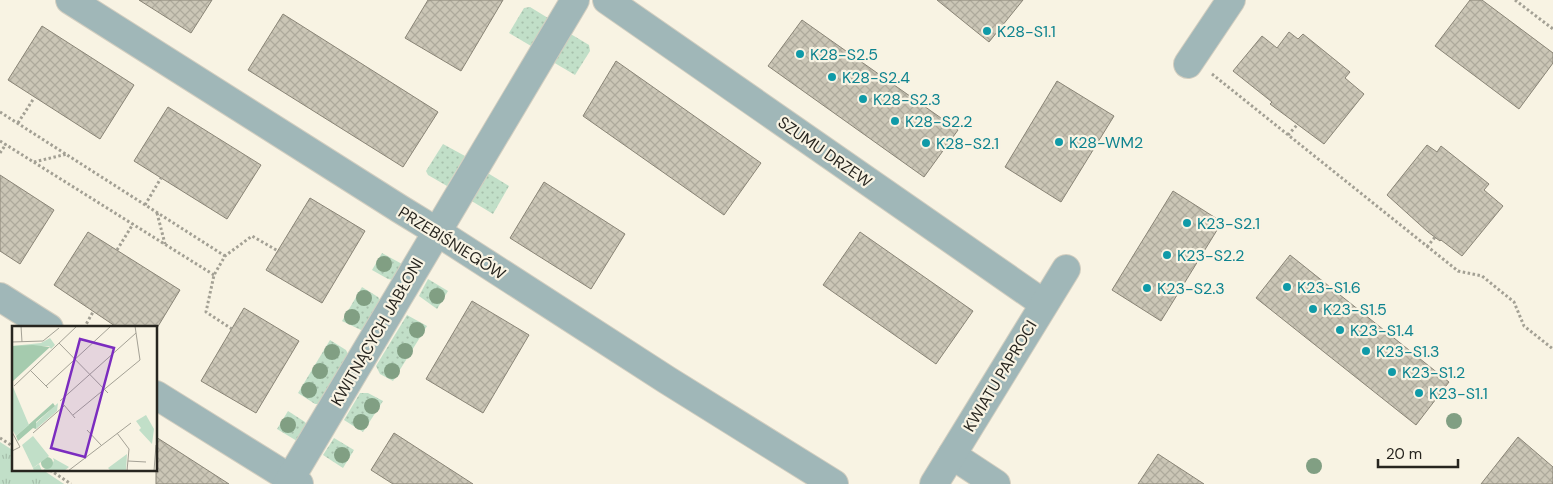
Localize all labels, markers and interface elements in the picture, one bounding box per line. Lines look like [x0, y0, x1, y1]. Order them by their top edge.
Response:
place label: K28-S1.1 [997, 21, 1056, 42]
marker: K28-S1.1 [981, 25, 993, 37]
place label: K28-S2.5 [810, 44, 878, 65]
marker: K28-S2.5 [794, 48, 806, 60]
place label: K28-S2.4 [842, 67, 910, 88]
marker: K28-S2.4 [826, 71, 838, 83]
place label: K28-S2.3 [873, 89, 941, 110]
marker: K28-S2.3 [857, 93, 869, 105]
place label: K28-S2.2 [905, 111, 973, 132]
street label: SZUMU DRZEW [774, 112, 877, 193]
marker: K28-S2.2 [889, 115, 901, 127]
place label: K28-WM2 [1069, 132, 1143, 153]
place label: K28-S2.1 [936, 133, 999, 154]
marker: K28-WM2 [1053, 136, 1065, 148]
marker: K28-S2.1 [920, 137, 932, 149]
street label: PRZEBIŚNIEGÓW [394, 202, 510, 285]
place label: K23-S2.1 [1197, 213, 1260, 234]
marker: K23-S2.1 [1181, 217, 1193, 229]
place label: K23-S2.2 [1177, 245, 1245, 266]
marker: K23-S2.2 [1161, 249, 1173, 261]
street label: KWITNĄCYCH JABŁONI [326, 254, 428, 410]
place label: K23-S1.6 [1297, 277, 1361, 298]
place label: K23-S2.3 [1157, 278, 1225, 299]
marker: K23-S1.6 [1281, 281, 1293, 293]
marker: K23-S2.3 [1141, 282, 1153, 294]
place label: K23-S1.5 [1323, 299, 1387, 320]
marker: K23-S1.5 [1307, 303, 1319, 315]
street label: KWIATU PAPROCI [958, 316, 1042, 436]
place label: K23-S1.4 [1350, 320, 1414, 341]
marker: K23-S1.4 [1334, 324, 1346, 336]
inset map [12, 326, 158, 472]
place label: K23-S1.3 [1376, 341, 1440, 362]
marker: K23-S1.3 [1360, 345, 1372, 357]
place label: K23-S1.2 [1402, 362, 1465, 383]
marker: K23-S1.2 [1386, 366, 1398, 378]
place label: K23-S1.1 [1429, 383, 1488, 404]
marker: K23-S1.1 [1413, 387, 1425, 399]
scale bar [1378, 436, 1458, 468]
text: 20 m [1386, 444, 1422, 464]

